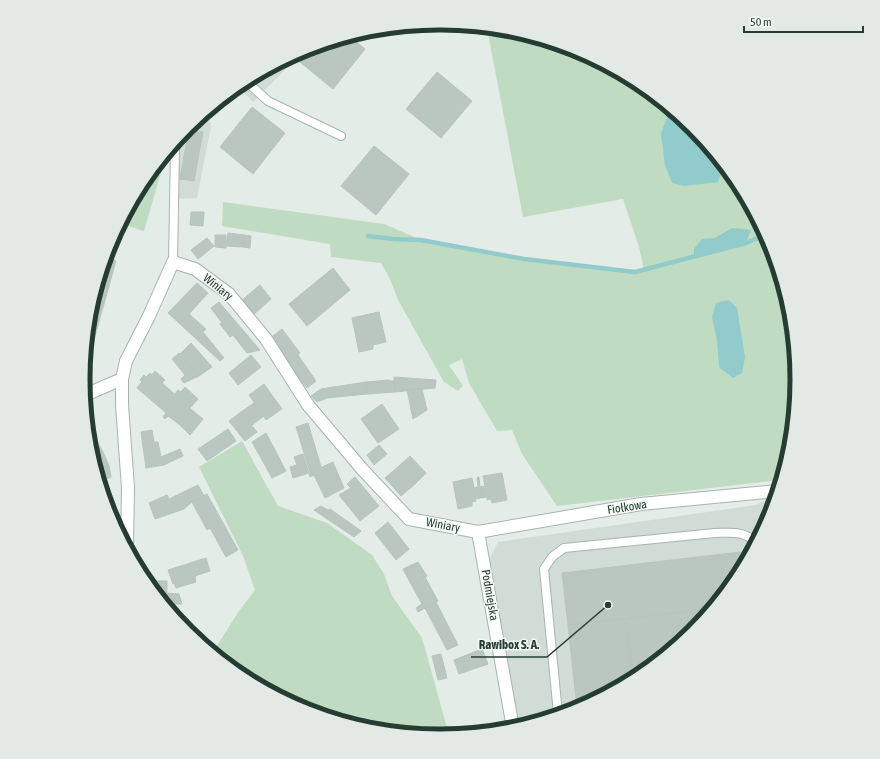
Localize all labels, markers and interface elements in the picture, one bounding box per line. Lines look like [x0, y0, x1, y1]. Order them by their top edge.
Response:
scale bar [744, 8, 863, 34]
text: 50 m [750, 15, 772, 29]
street label: Winiary [200, 271, 236, 303]
street label: Fiołkowa [606, 497, 648, 517]
street label: Winiary [425, 515, 461, 535]
street label: Podmiejska [479, 568, 501, 622]
callout: Rawibox S. A. [471, 632, 547, 657]
text: Rawibox S. A. [479, 637, 540, 652]

